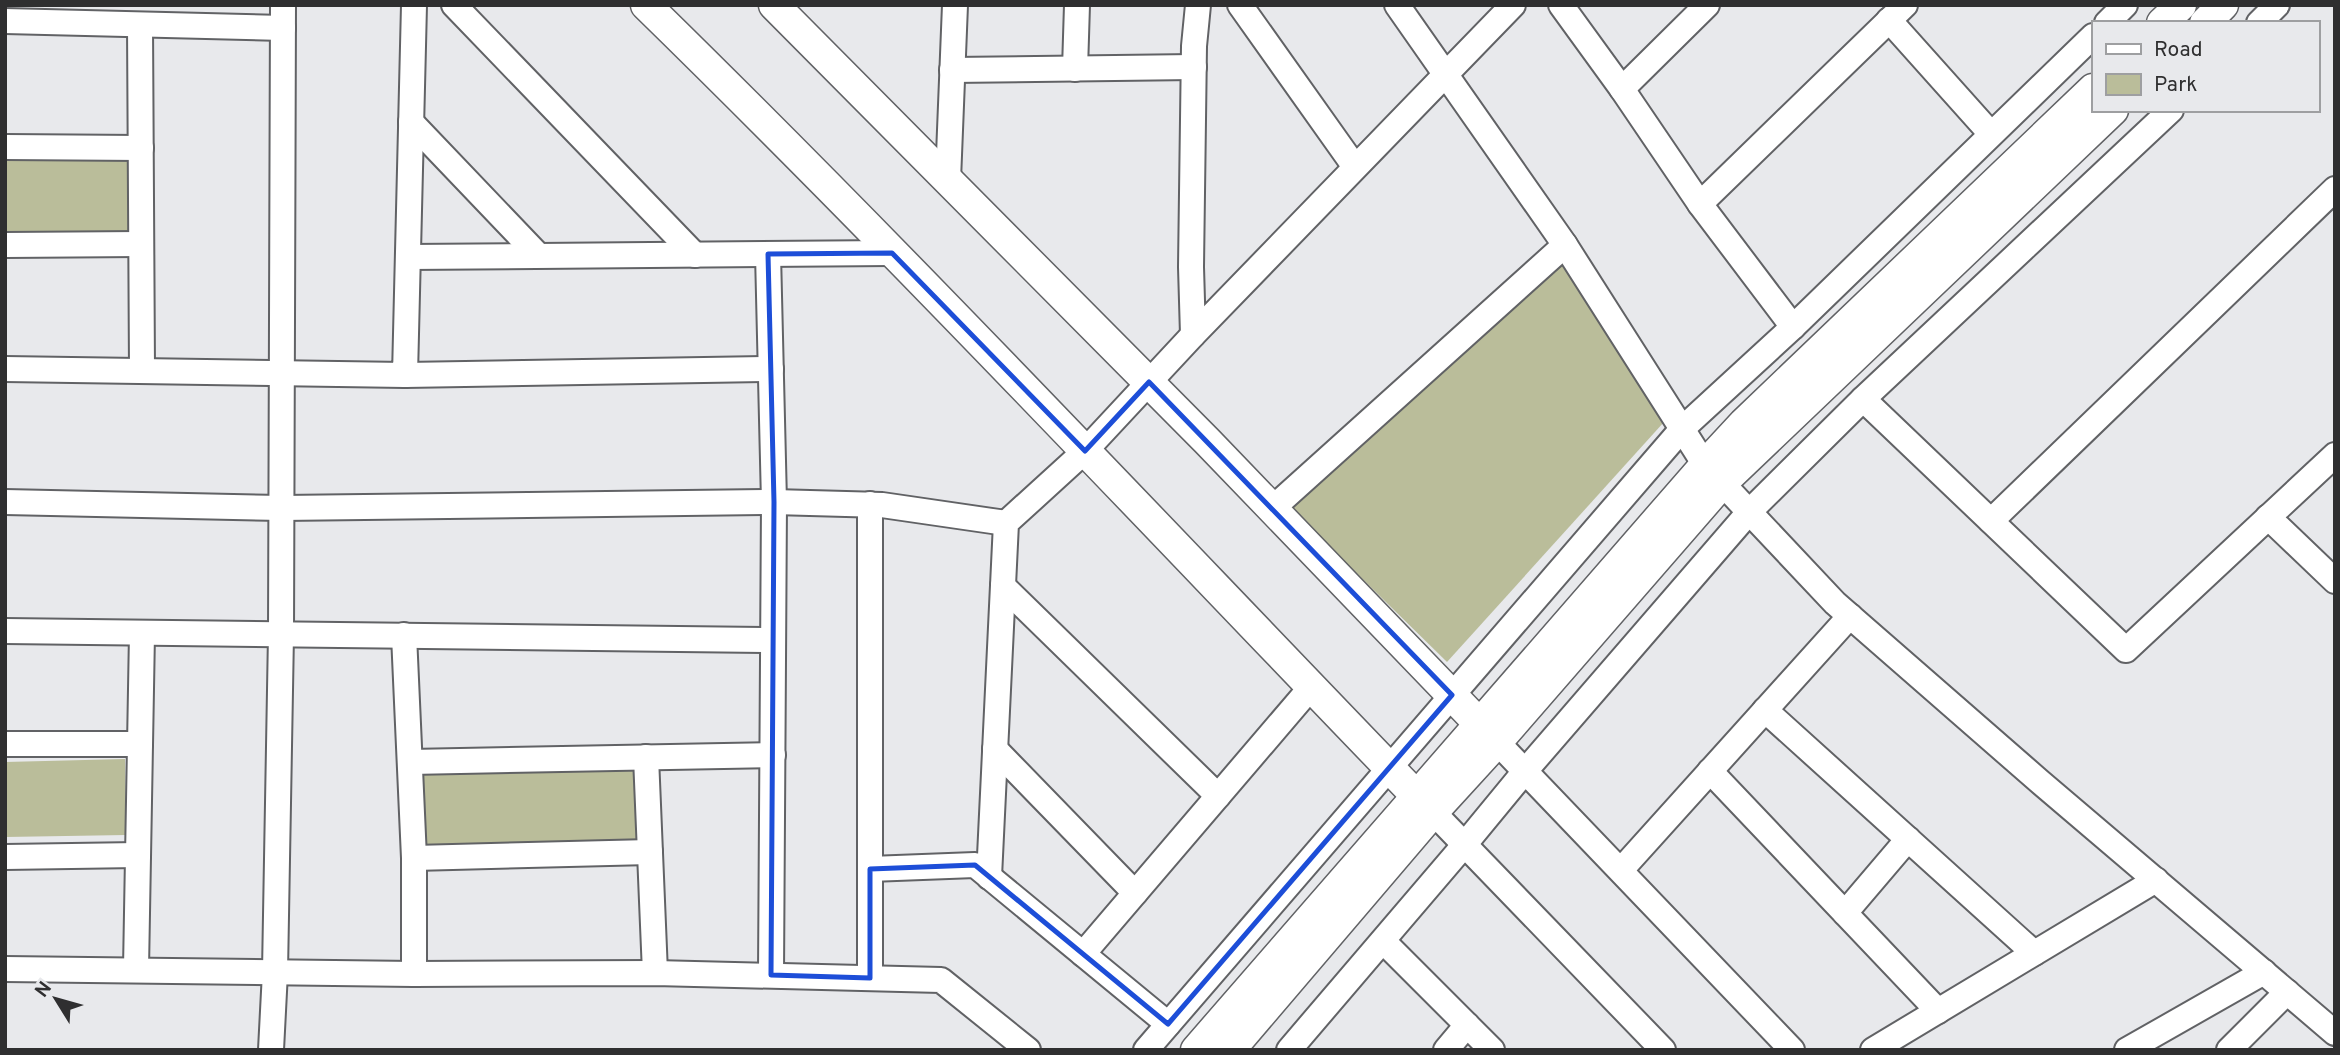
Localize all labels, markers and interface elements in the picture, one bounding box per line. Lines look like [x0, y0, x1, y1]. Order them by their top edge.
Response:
legend [2092, 21, 2319, 112]
text: Road [2154, 37, 2203, 64]
text: Park [2154, 72, 2197, 99]
north arrow [21, 964, 91, 1034]
text: N [30, 977, 58, 1003]

